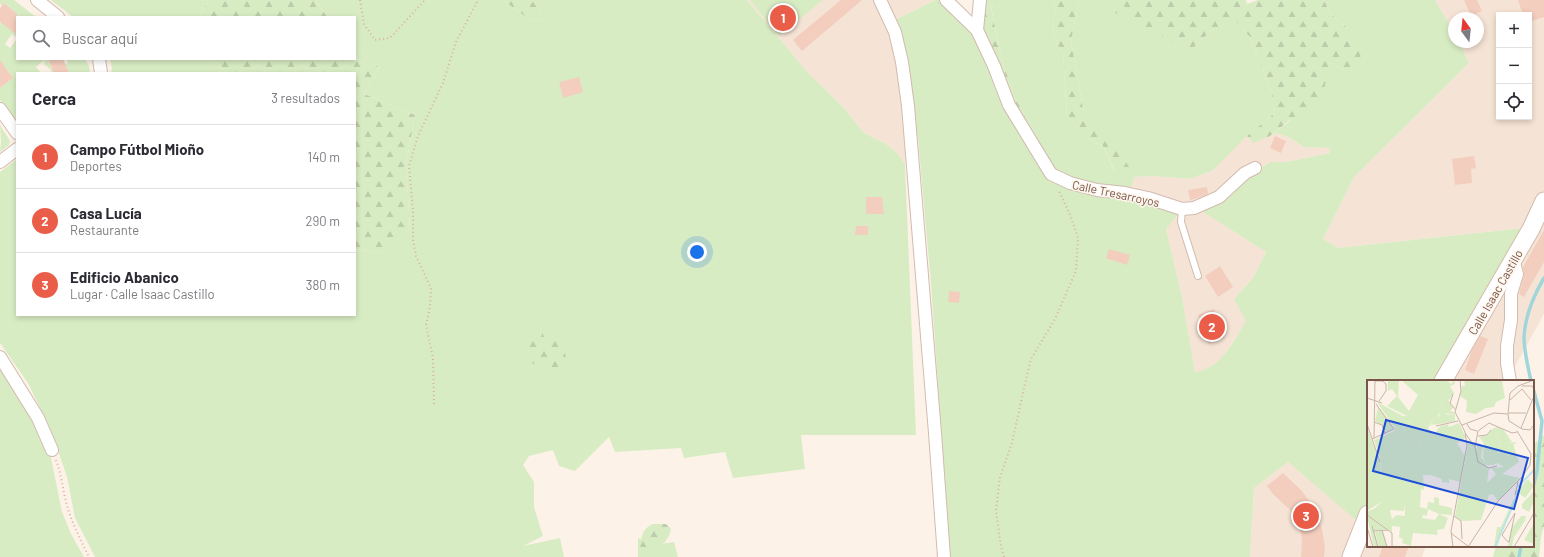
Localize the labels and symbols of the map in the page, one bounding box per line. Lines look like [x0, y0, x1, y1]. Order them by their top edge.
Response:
pin: 1 [770, 3, 796, 33]
north arrow [1448, 12, 1484, 48]
street label: Calle Tresarroyos [1071, 177, 1161, 209]
your location [687, 242, 707, 262]
street label: Calle Isaac Castillo [1465, 247, 1525, 337]
pin: 2 [1199, 312, 1225, 342]
inset map [1367, 380, 1534, 547]
pin: 3 [1293, 501, 1319, 531]

